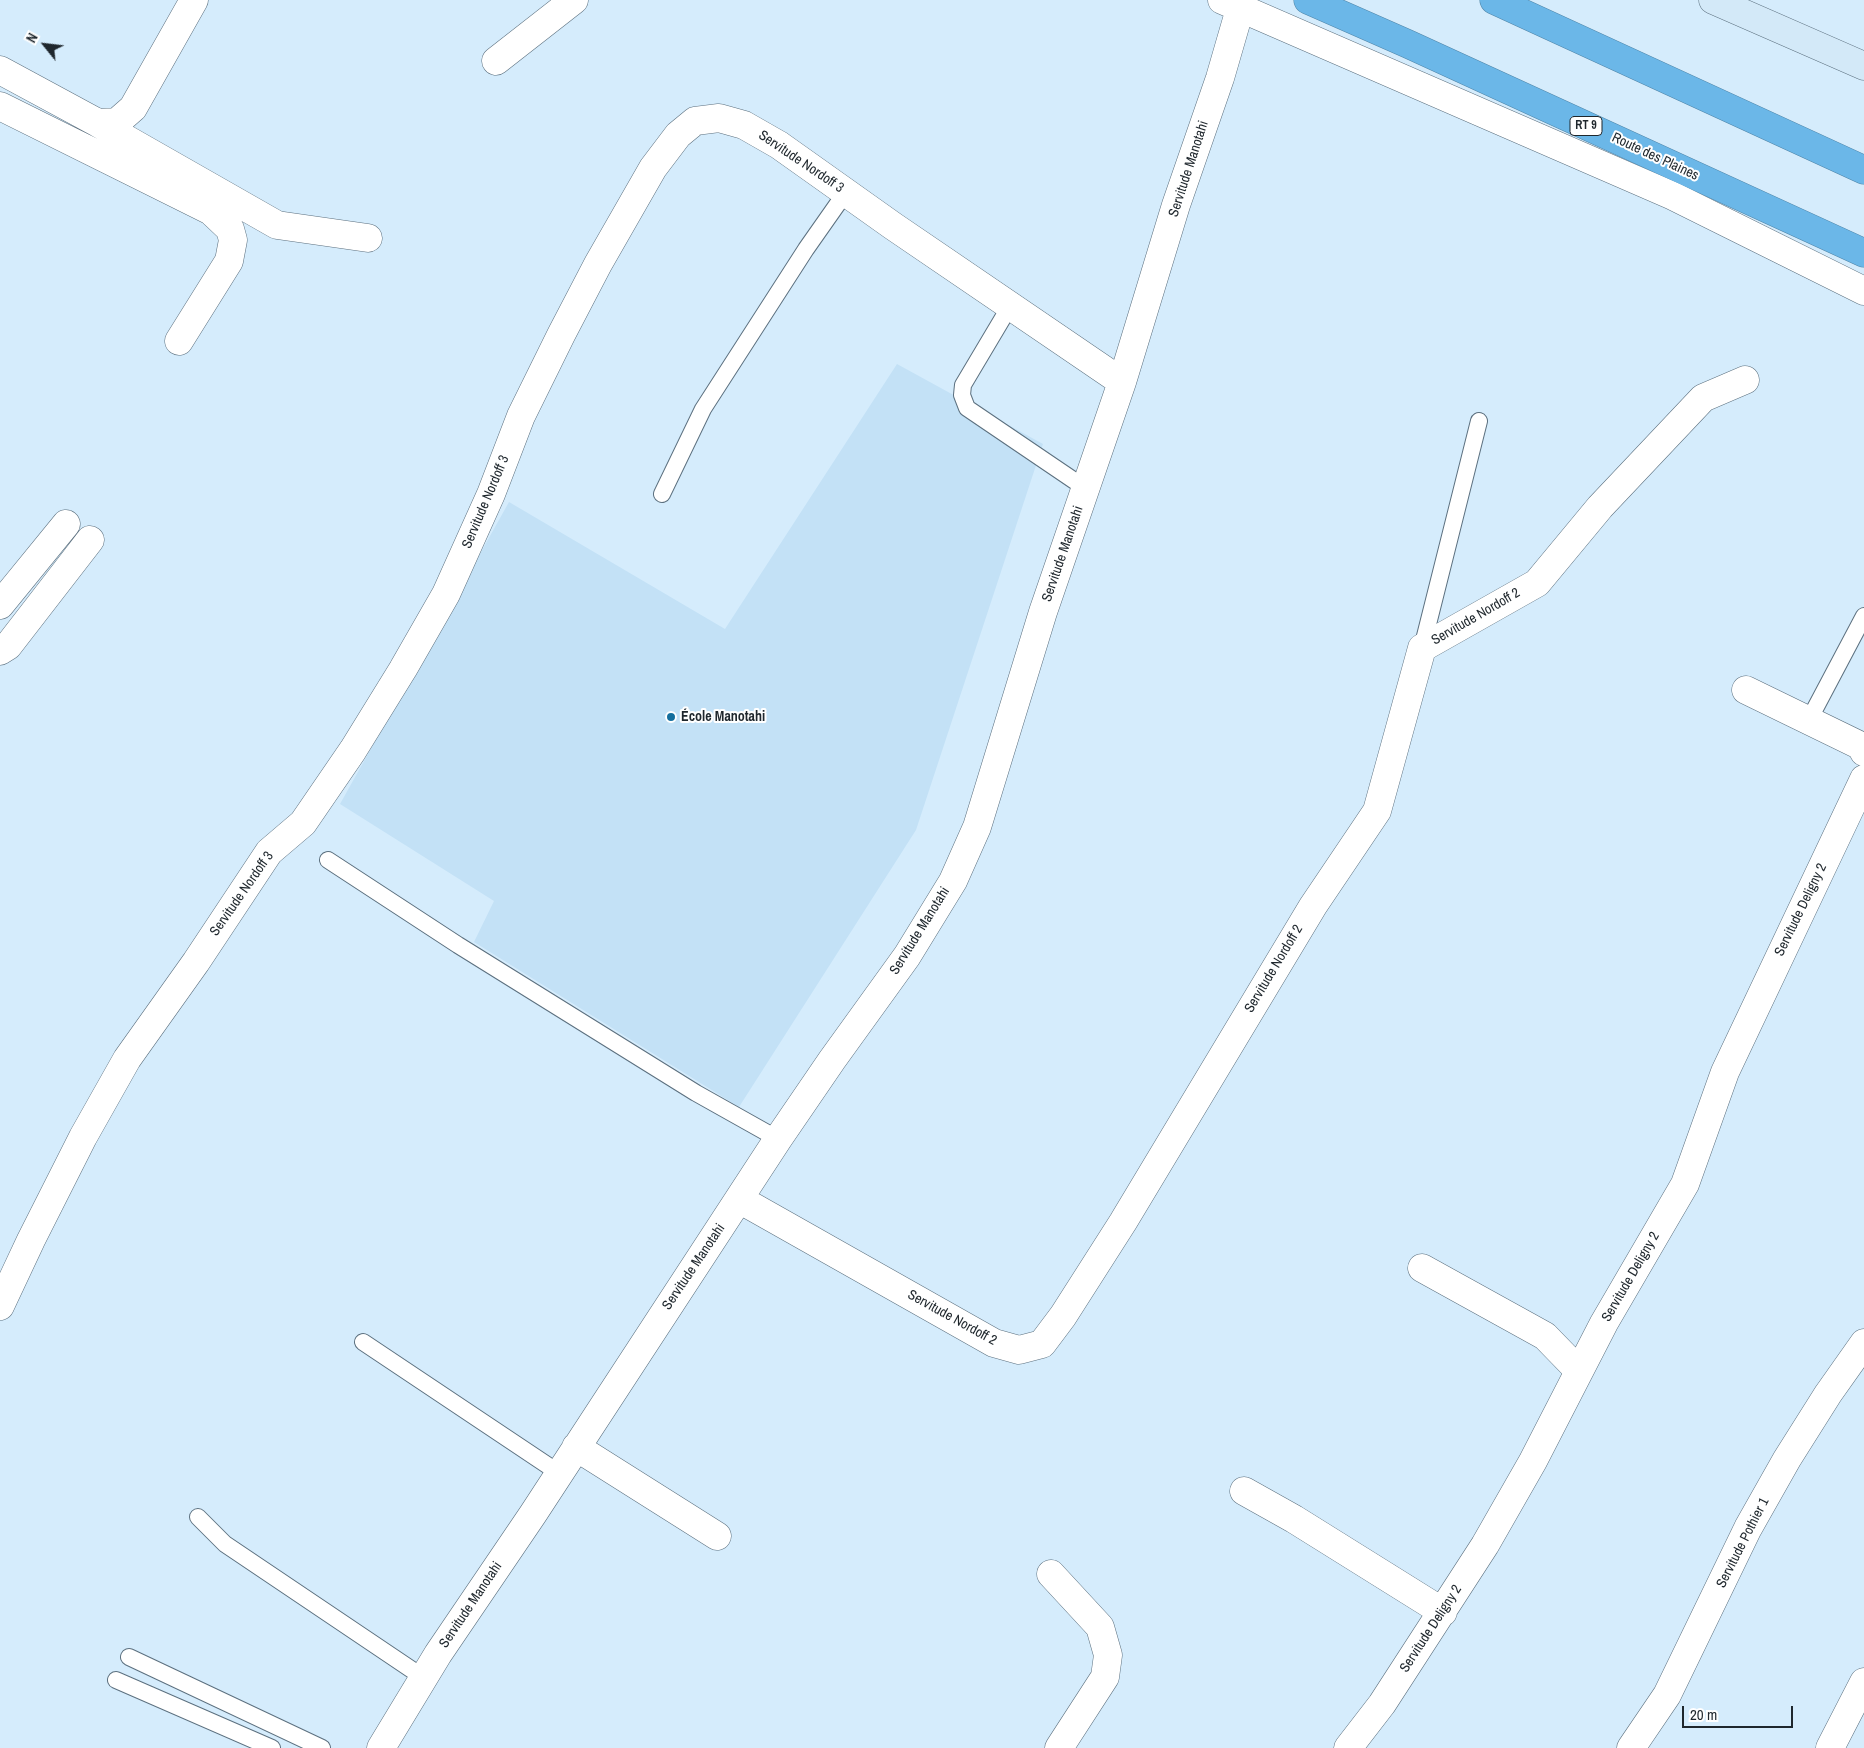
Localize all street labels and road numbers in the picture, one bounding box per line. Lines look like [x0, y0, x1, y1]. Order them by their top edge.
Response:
road number: RT 9 [1570, 116, 1602, 136]
street label: Servitude Manotahi [1166, 119, 1212, 219]
street label: Servitude Nordoff 3 [755, 127, 847, 197]
street label: Route des Plaines [1609, 130, 1701, 184]
street label: Servitude Nordoff 3 [459, 453, 513, 551]
street label: Servitude Manotahi [1039, 504, 1087, 604]
street label: Servitude Nordoff 2 [1429, 585, 1523, 649]
street label: Servitude Nordoff 3 [207, 848, 277, 940]
street label: Servitude Deligny 2 [1771, 861, 1831, 959]
street label: Servitude Manotahi [886, 884, 954, 978]
street label: Servitude Nordoff 2 [1241, 922, 1307, 1016]
street label: Servitude Manotahi [659, 1221, 729, 1313]
street label: Servitude Deligny 2 [1599, 1229, 1663, 1325]
street label: Servitude Nordoff 2 [904, 1287, 1000, 1349]
street label: Servitude Pothier 1 [1713, 1495, 1773, 1591]
street label: Servitude Manotahi [436, 1559, 506, 1651]
street label: Servitude Deligny 2 [1396, 1582, 1466, 1676]

